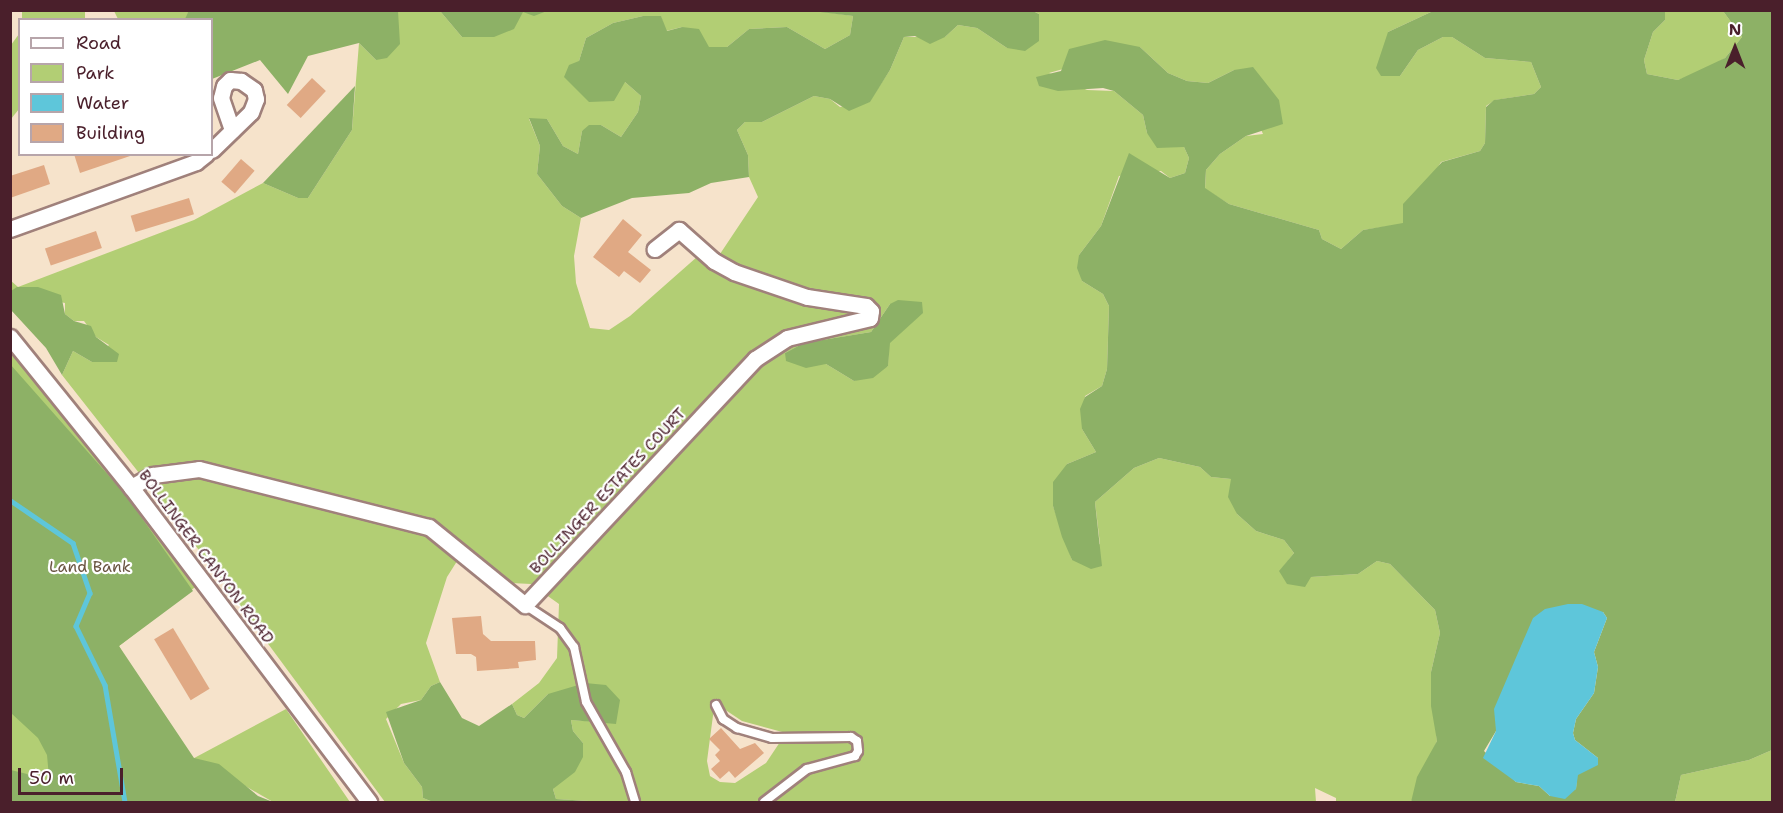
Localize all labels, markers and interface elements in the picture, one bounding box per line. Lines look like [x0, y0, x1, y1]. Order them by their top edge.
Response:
legend [18, 18, 213, 156]
north arrow [1705, 18, 1765, 78]
text: N [1729, 19, 1741, 40]
text: Road [76, 31, 121, 55]
text: Park [76, 61, 115, 85]
text: Water [76, 91, 129, 115]
text: Building [76, 121, 145, 145]
street label: BOLLINGER ESTATES COURT [526, 404, 690, 578]
street label: BOLLINGER CANYON ROAD [134, 466, 278, 648]
park label: Land Bank [49, 557, 131, 577]
scale bar [21, 756, 126, 794]
text: 50 m [29, 766, 74, 790]

